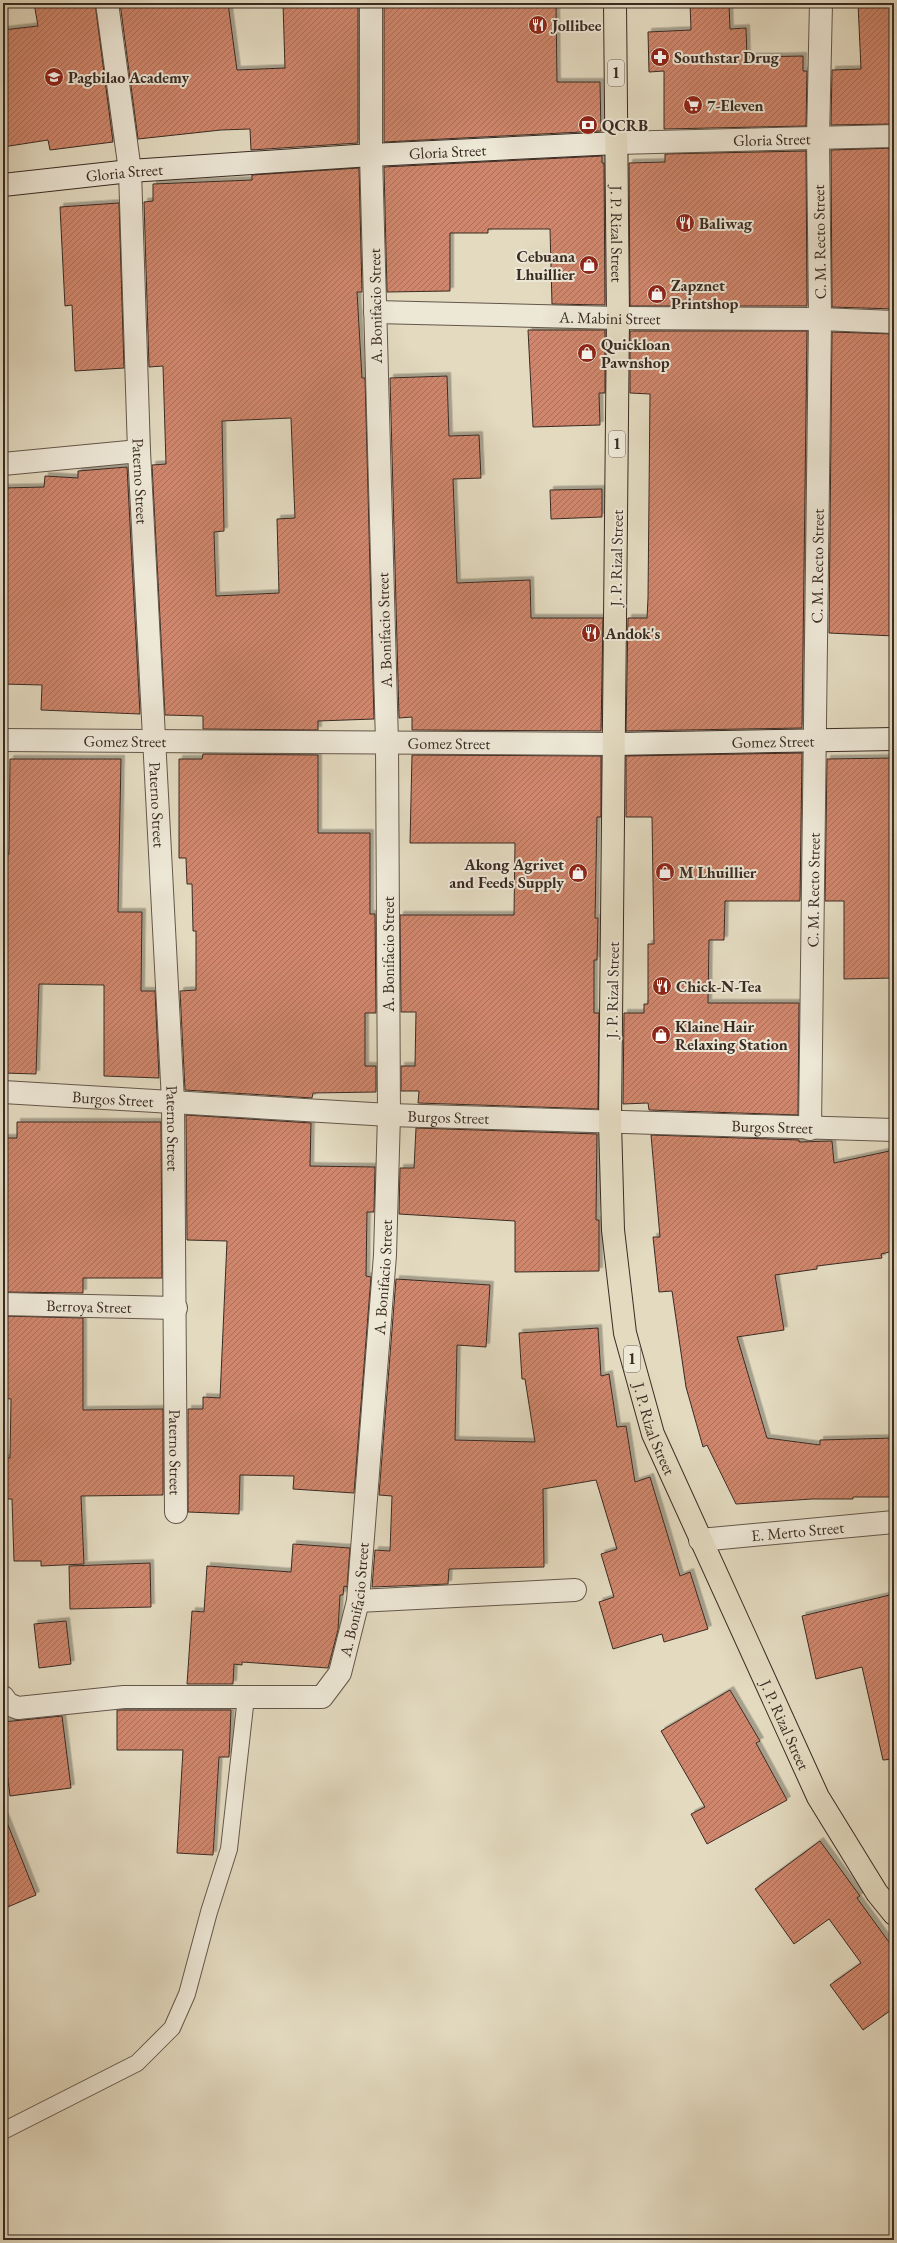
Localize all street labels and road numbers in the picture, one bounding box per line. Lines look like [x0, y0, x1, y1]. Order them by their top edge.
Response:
road number: 1 [608, 60, 624, 86]
street label: Gloria Street [733, 128, 811, 151]
street label: Gloria Street [408, 139, 487, 164]
street label: Gloria Street [85, 159, 164, 187]
street label: J. P. Rizal Street [606, 183, 628, 283]
street label: C. M. Recto Street [808, 184, 831, 300]
street label: A. Bonifacio Street [364, 248, 387, 365]
street label: A. Mabini Street [558, 307, 661, 329]
road number: 1 [609, 431, 625, 457]
street label: Paterno Street [128, 438, 153, 525]
street label: C. M. Recto Street [806, 508, 829, 624]
street label: J. P. Rizal Street [605, 509, 628, 609]
street label: A. Bonifacio Street [372, 572, 397, 689]
street label: Gomez Street [731, 730, 815, 753]
street label: Gomez Street [84, 731, 166, 752]
street label: Gomez Street [408, 733, 490, 754]
street label: Paterno Street [144, 761, 170, 848]
street label: C. M. Recto Street [802, 832, 825, 948]
street label: A. Bonifacio Street [378, 896, 399, 1013]
street label: J. P. Rizal Street [601, 941, 624, 1041]
street label: Paterno Street [161, 1085, 184, 1171]
street label: Burgos Street [71, 1086, 154, 1112]
street label: Burgos Street [407, 1106, 489, 1129]
street label: Burgos Street [731, 1115, 813, 1139]
street label: A. Bonifacio Street [369, 1219, 397, 1337]
street label: Berroya Street [46, 1295, 132, 1318]
road number: 1 [624, 1346, 640, 1372]
street label: J. P. Rizal Street [628, 1378, 680, 1478]
street label: Paterno Street [164, 1409, 186, 1495]
street label: E. Merto Street [750, 1517, 845, 1546]
street label: A. Bonifacio Street [334, 1542, 374, 1660]
street label: J. P. Rizal Street [754, 1675, 814, 1773]

